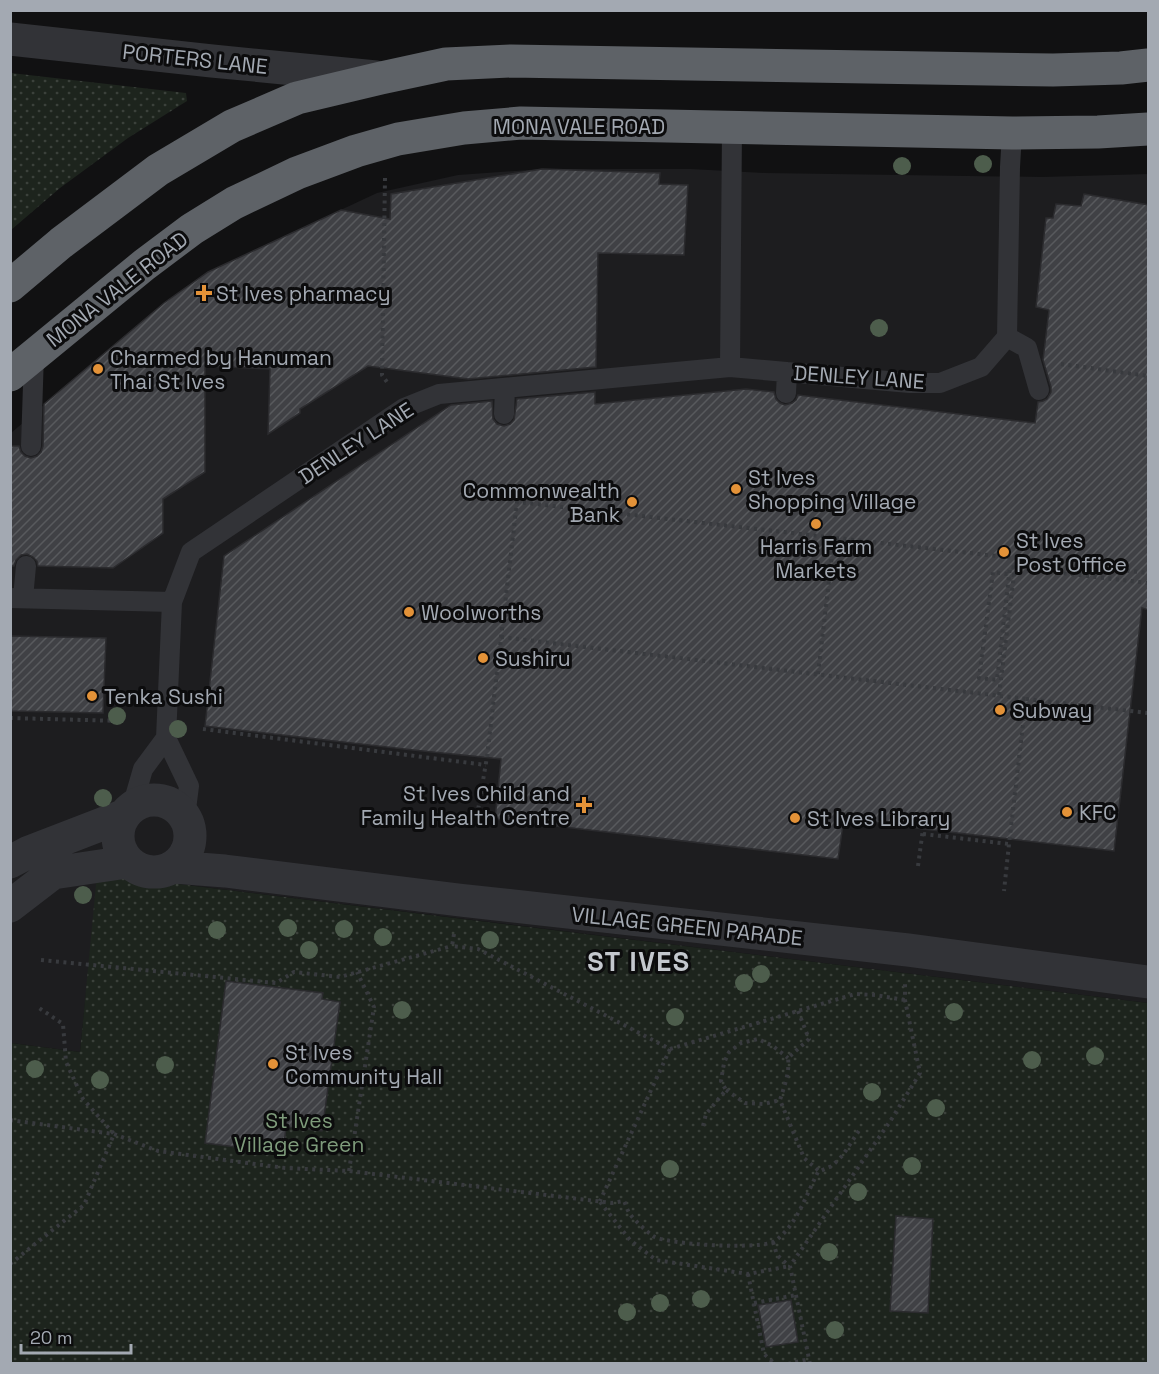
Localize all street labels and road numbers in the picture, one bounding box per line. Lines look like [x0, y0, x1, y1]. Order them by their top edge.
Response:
street label: PORTERS LANE [121, 38, 269, 80]
street label: MONA VALE ROAD [493, 113, 665, 140]
street label: MONA VALE ROAD [41, 225, 193, 353]
street label: DENLEY LANE [793, 359, 925, 395]
street label: DENLEY LANE [294, 396, 418, 490]
street label: VILLAGE GREEN PARADE [570, 900, 804, 952]

